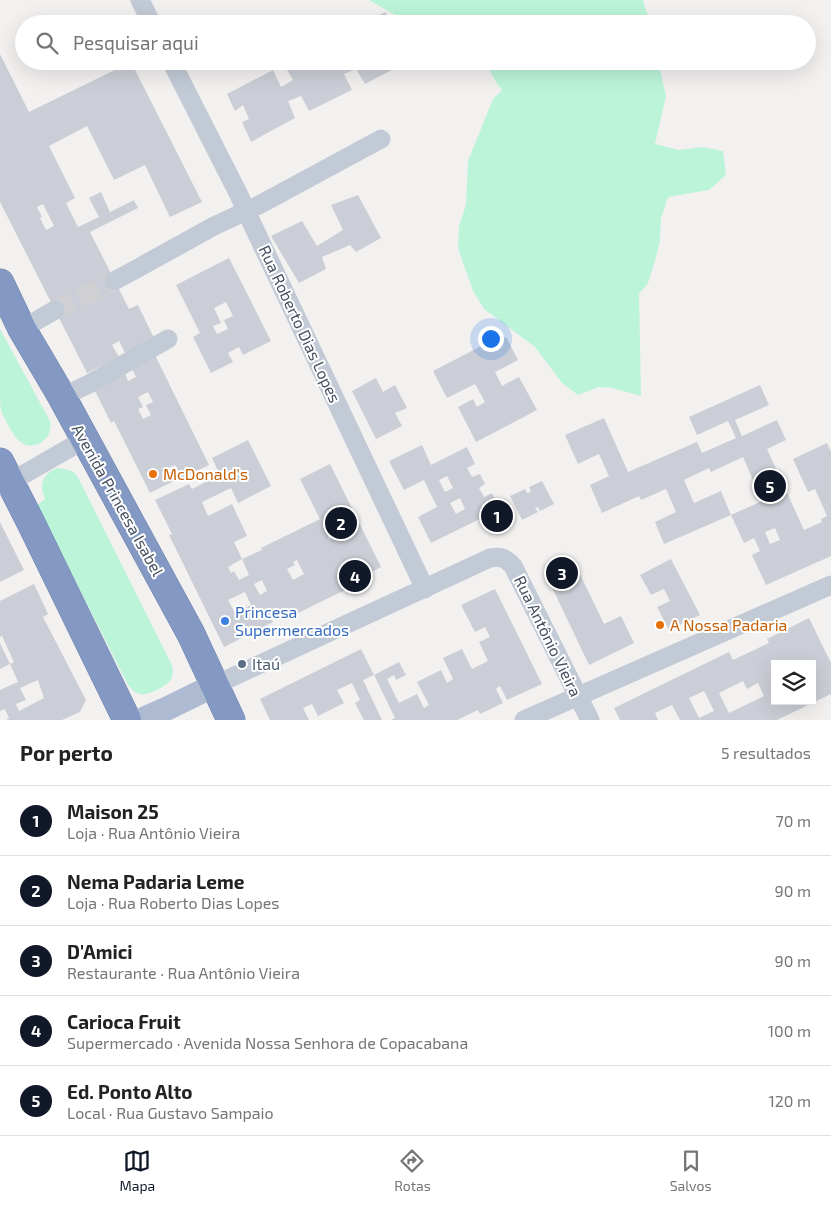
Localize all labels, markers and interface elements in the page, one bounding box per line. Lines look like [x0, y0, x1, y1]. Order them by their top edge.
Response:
search box [15, 15, 816, 70]
icon: search [33, 29, 61, 57]
text: Pesquisar aqui [73, 31, 199, 54]
street label: Rua Roberto Dias Lopes [256, 242, 345, 406]
your location [478, 326, 504, 352]
street label: Avenida Princesa Isabel [69, 420, 168, 579]
place label: McDonald's [163, 464, 248, 483]
pin: 5 [754, 467, 786, 505]
marker: McDonald's [147, 468, 159, 480]
pin: 1 [481, 497, 513, 535]
pin: 2 [325, 504, 357, 542]
pin: 3 [546, 554, 578, 592]
pin: 4 [339, 557, 371, 595]
street label: Rua Antônio Vieira [511, 572, 586, 699]
place label: Princesa Supermercados [235, 602, 349, 639]
marker: Princesa Supermercados [219, 615, 231, 627]
place label: A Nossa Padaria [670, 615, 787, 634]
marker: A Nossa Padaria [654, 619, 666, 631]
place label: Itaú [252, 654, 280, 673]
marker: Itaú [236, 658, 248, 670]
map controls [771, 660, 816, 705]
button: layers [771, 660, 816, 705]
text: Por perto [20, 740, 113, 765]
text: 5 resultados [721, 743, 811, 762]
text: Maison 25 [67, 800, 159, 823]
text: 1 [33, 811, 39, 830]
text: 70 m [776, 811, 811, 830]
text: Loja · Rua Antônio Vieira [67, 823, 240, 842]
text: Nema Padaria Leme [67, 870, 244, 893]
text: 2 [31, 881, 41, 900]
text: 90 m [775, 881, 811, 900]
text: Loja · Rua Roberto Dias Lopes [67, 893, 279, 912]
text: D'Amici [67, 940, 133, 963]
text: 3 [31, 951, 41, 970]
text: 90 m [775, 951, 811, 970]
text: Restaurante · Rua Antônio Vieira [67, 963, 300, 982]
text: Carioca Fruit [67, 1010, 181, 1033]
text: 4 [31, 1021, 41, 1040]
text: 100 m [768, 1021, 811, 1040]
text: Supermercado · Avenida Nossa Senhora de Copacabana [67, 1033, 468, 1052]
text: Ed. Ponto Alto [67, 1080, 192, 1103]
text: 5 [32, 1091, 40, 1110]
text: 120 m [768, 1091, 811, 1110]
text: Local · Rua Gustavo Sampaio [67, 1103, 274, 1122]
tab: Mapa [119, 1147, 155, 1194]
tab: Rotas [394, 1147, 431, 1194]
tab: Salvos [670, 1147, 712, 1194]

